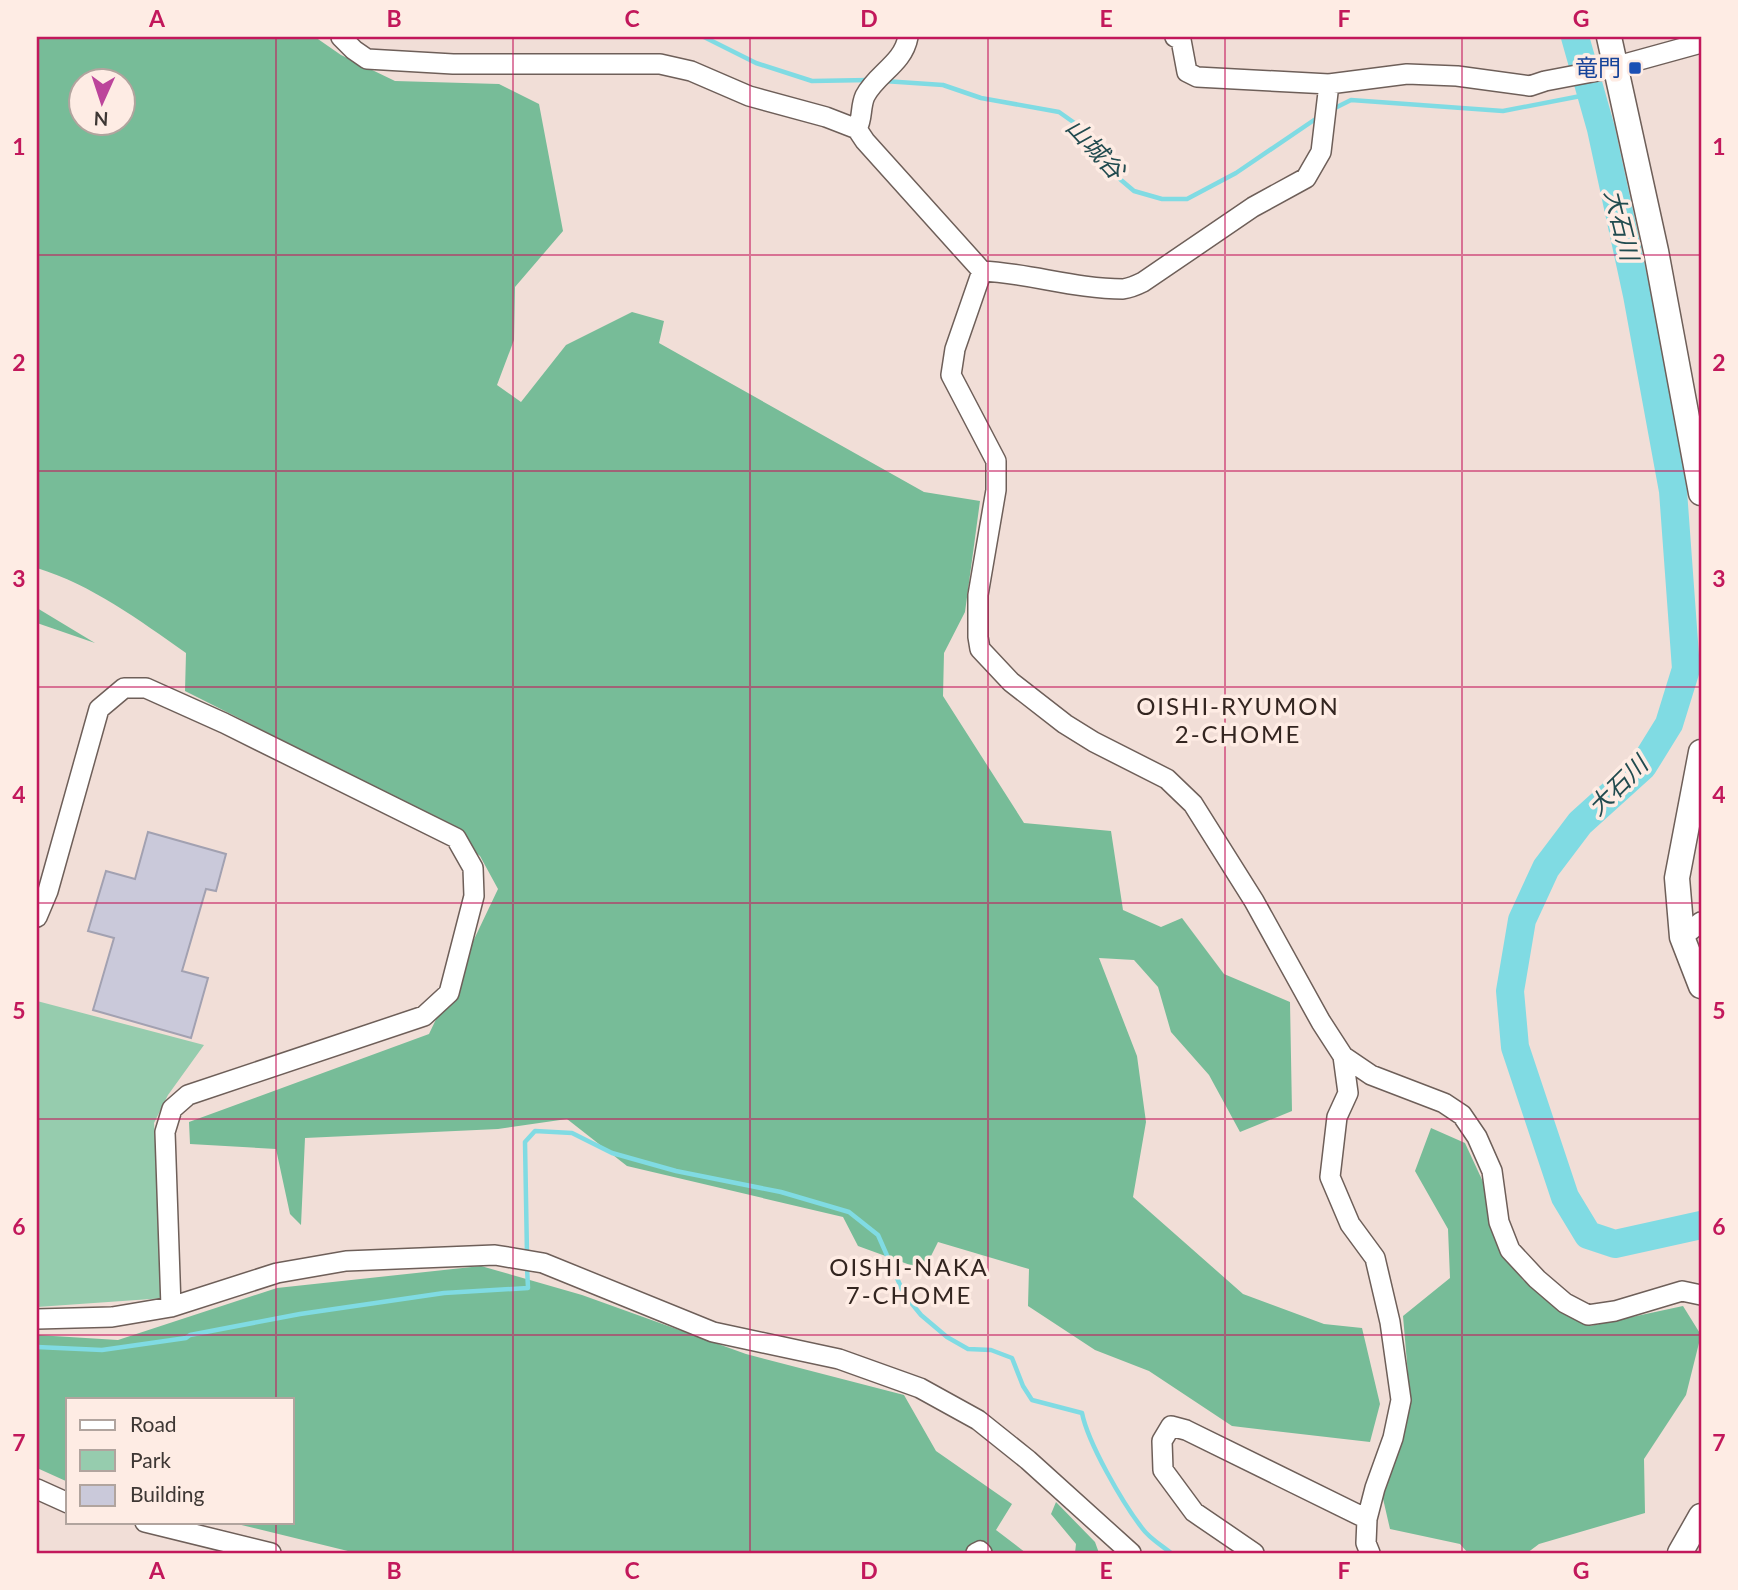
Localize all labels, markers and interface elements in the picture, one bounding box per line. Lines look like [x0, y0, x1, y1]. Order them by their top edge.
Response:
text: A [148, 4, 166, 32]
text: B [386, 4, 402, 32]
text: C [624, 4, 640, 32]
text: D [860, 4, 878, 32]
text: E [1099, 4, 1113, 32]
text: F [1337, 4, 1351, 32]
text: G [1573, 4, 1589, 32]
place label: 竜門 [1575, 53, 1621, 81]
marker: 竜門 [1627, 60, 1643, 76]
north arrow [66, 66, 136, 136]
text: N [93, 108, 109, 131]
water label: 山城谷 [1061, 112, 1133, 186]
text: 1 [12, 132, 26, 160]
text: 1 [1712, 132, 1726, 160]
water label: 大石川 [1600, 186, 1646, 266]
text: 2 [12, 348, 26, 376]
text: 2 [1712, 348, 1726, 376]
text: 3 [12, 564, 26, 592]
text: 3 [1712, 564, 1726, 592]
district label: OISHI-RYUMON 2-CHOME [1136, 691, 1340, 748]
water label: 大石川 [1581, 747, 1655, 821]
text: 4 [12, 780, 26, 808]
text: 4 [1712, 780, 1726, 808]
text: 5 [12, 996, 26, 1024]
text: 5 [1712, 996, 1726, 1024]
text: 6 [12, 1212, 26, 1240]
text: 6 [1712, 1212, 1726, 1240]
district label: OISHI-NAKA 7-CHOME [829, 1252, 989, 1309]
legend [66, 1398, 294, 1524]
text: Road [130, 1411, 177, 1436]
text: 7 [12, 1428, 26, 1456]
text: 7 [1712, 1428, 1726, 1456]
text: Park [130, 1447, 171, 1472]
text: Building [130, 1481, 205, 1506]
text: A [148, 1556, 166, 1584]
text: B [386, 1556, 402, 1584]
text: C [624, 1556, 640, 1584]
text: D [860, 1556, 878, 1584]
text: E [1099, 1556, 1113, 1584]
text: F [1337, 1556, 1351, 1584]
text: G [1573, 1556, 1589, 1584]

